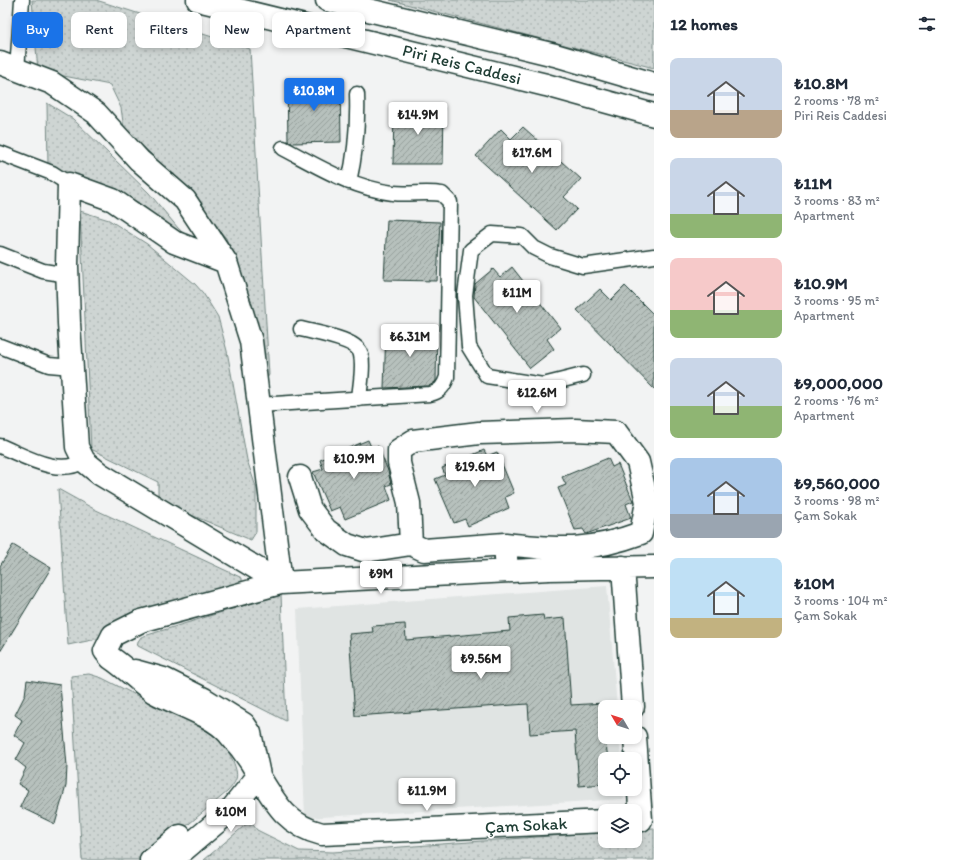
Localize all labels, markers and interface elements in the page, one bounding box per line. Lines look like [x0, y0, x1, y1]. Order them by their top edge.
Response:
chip: Buy [12, 12, 63, 48]
chip: Rent [71, 12, 127, 48]
chip: Filters [135, 12, 202, 48]
chip: New [210, 12, 264, 48]
chip: Apartment [272, 12, 365, 48]
icon: filters [916, 13, 938, 35]
text: 12 homes [670, 14, 738, 34]
street label: Piri Reis Caddesi [401, 40, 523, 88]
text: ₺10.8M [794, 73, 848, 93]
icon: home [702, 74, 750, 122]
pin: ₺10.8M [281, 78, 347, 112]
text: ₺10.8M [293, 83, 335, 98]
text: 2 rooms · 78 m² [794, 93, 879, 108]
pin: ₺14.9M [385, 102, 451, 136]
text: ₺14.9M [397, 107, 439, 122]
text: Piri Reis Caddesi [794, 108, 887, 123]
pin: ₺17.6M [499, 140, 565, 174]
text: ₺17.6M [512, 145, 552, 160]
text: ₺11M [794, 173, 832, 193]
icon: home [702, 174, 750, 222]
text: 3 rooms · 83 m² [794, 193, 880, 208]
text: Apartment [794, 208, 855, 223]
text: ₺10.9M [794, 273, 848, 293]
icon: home [702, 274, 750, 322]
pin: ₺11M [493, 280, 541, 314]
text: ₺11M [502, 285, 532, 300]
text: 3 rooms · 95 m² [794, 293, 879, 308]
text: Apartment [794, 308, 855, 323]
pin: ₺6.31M [377, 324, 443, 358]
text: ₺6.31M [390, 329, 430, 344]
text: ₺9,000,000 [794, 373, 883, 393]
icon: home [702, 374, 750, 422]
pin: ₺12.6M [504, 380, 570, 414]
text: ₺12.6M [517, 385, 557, 400]
text: 2 rooms · 76 m² [794, 393, 879, 408]
text: Apartment [794, 408, 855, 423]
pin: ₺10.9M [321, 446, 387, 480]
text: ₺10.9M [333, 451, 375, 466]
pin: ₺19.6M [442, 454, 508, 488]
text: ₺19.6M [455, 459, 495, 474]
text: ₺9,560,000 [794, 473, 880, 493]
icon: home [702, 474, 750, 522]
text: 3 rooms · 98 m² [794, 493, 880, 508]
text: Çam Sokak [794, 508, 857, 523]
pin: ₺9M [362, 561, 400, 595]
text: ₺9M [369, 566, 393, 581]
text: ₺10M [794, 573, 835, 593]
icon: home [702, 574, 750, 622]
text: 3 rooms · 104 m² [794, 593, 887, 608]
text: Çam Sokak [794, 608, 857, 623]
pin: ₺9.56M [448, 646, 514, 680]
text: ₺9.56M [461, 651, 501, 666]
north arrow [598, 700, 642, 744]
map controls [598, 700, 642, 848]
button: locate [598, 752, 642, 796]
pin: ₺11.9M [394, 778, 460, 812]
text: ₺11.9M [407, 783, 447, 798]
pin: ₺10M [207, 799, 255, 833]
text: ₺10M [215, 804, 247, 819]
button: layers [598, 804, 642, 848]
street label: Çam Sokak [484, 813, 568, 837]

